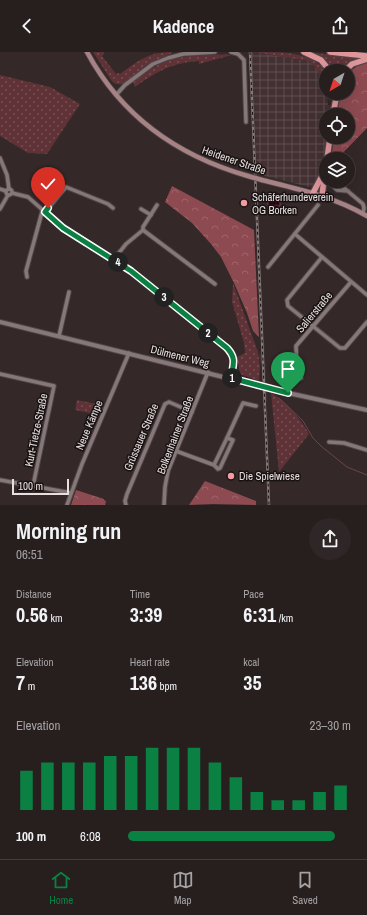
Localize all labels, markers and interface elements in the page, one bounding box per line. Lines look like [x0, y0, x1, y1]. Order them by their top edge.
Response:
text: Kadence [153, 14, 214, 39]
icon: back [16, 15, 38, 37]
icon: share [329, 15, 351, 37]
north arrow [319, 64, 355, 100]
map controls [319, 64, 355, 188]
button: locate [319, 108, 355, 144]
street label: Heidener Straße [200, 143, 268, 177]
button: layers [319, 152, 355, 188]
pin [31, 167, 65, 208]
icon: check [37, 173, 59, 195]
place label: Schäferhundeverein OG Borken [252, 190, 333, 217]
marker: Schäferhundeverein OG Borken [239, 198, 249, 208]
pin: 4 [108, 252, 128, 272]
text: 4 [115, 255, 121, 269]
pin: 3 [154, 287, 174, 307]
street label: Salierstraße [293, 289, 335, 335]
text: 3 [161, 290, 167, 304]
pin: 2 [198, 323, 218, 343]
text: 2 [205, 326, 211, 340]
street label: Dülmener Weg [149, 342, 211, 370]
pin [271, 352, 305, 393]
icon: arrive [277, 358, 299, 380]
pin: 1 [222, 368, 242, 388]
text: 1 [229, 371, 235, 385]
street label: Kurt-Tietze-Straße [21, 392, 51, 468]
street label: Bolkenhainer Straße [154, 394, 196, 476]
street label: Neue Kämpe [72, 398, 106, 452]
street label: Grüssauer Straße [121, 401, 161, 473]
place label: Die Spielwiese [239, 469, 300, 483]
marker: Die Spielwiese [226, 471, 236, 481]
scale bar [12, 477, 69, 496]
text: 100 m [18, 479, 43, 493]
text: Morning run [16, 516, 121, 546]
button: share [309, 518, 351, 560]
text: 06:51 [16, 546, 43, 563]
text: Distance [16, 587, 52, 601]
text: Time [130, 587, 150, 601]
text: Pace [243, 587, 264, 601]
text: 0.56 [16, 601, 48, 628]
text: 3:39 [130, 601, 162, 628]
text: 6:31 [243, 601, 276, 628]
text: km [48, 611, 62, 625]
text: /km [276, 611, 293, 625]
text: Elevation [16, 655, 54, 669]
text: Heart rate [130, 655, 170, 669]
text: kcal [243, 655, 259, 669]
text: 7 [16, 669, 25, 696]
text: 136 [130, 669, 157, 696]
text: 35 [243, 669, 262, 696]
text: m [25, 679, 35, 693]
text: bpm [157, 679, 177, 693]
text: Elevation [16, 717, 60, 734]
text: 23–30 m [310, 717, 351, 734]
text: 100 m [16, 828, 46, 845]
text: 6:08 [80, 828, 101, 845]
tab: Home [49, 869, 73, 907]
tab: Map [172, 869, 194, 907]
tab: Saved [292, 869, 318, 907]

